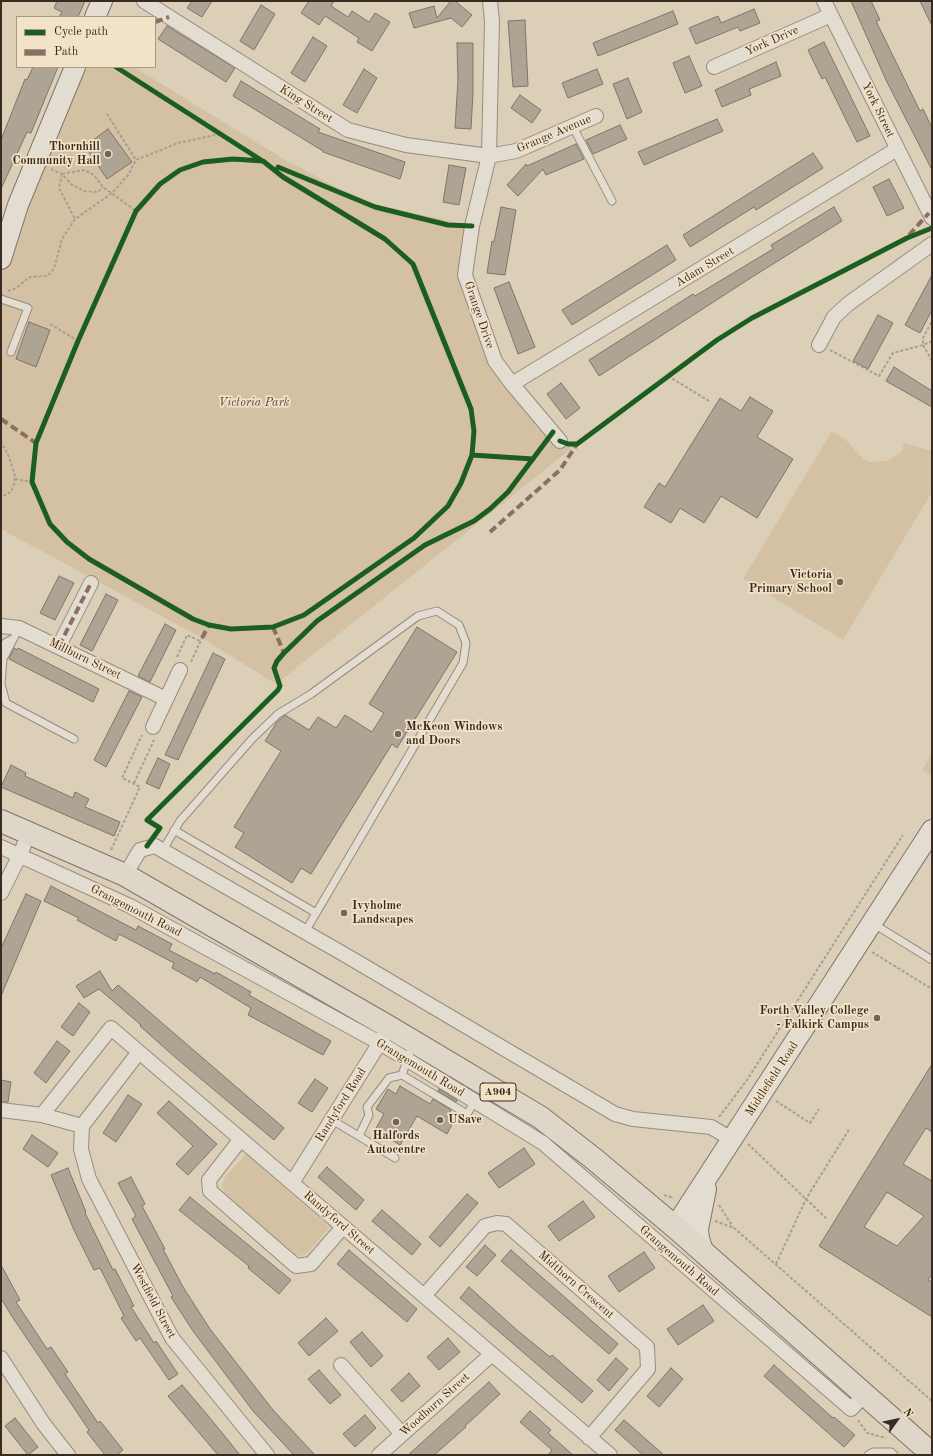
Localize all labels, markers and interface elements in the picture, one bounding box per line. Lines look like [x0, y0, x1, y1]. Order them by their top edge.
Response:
legend [16, 16, 156, 68]
street label: York Drive [743, 23, 801, 59]
text: Cycle path [54, 26, 108, 38]
text: Path [54, 46, 78, 58]
street label: York Street [858, 80, 898, 140]
street label: King Street [277, 82, 335, 126]
street label: Grange Avenue [515, 112, 593, 156]
place label: Thornhill Community Hall [13, 140, 100, 168]
marker: Thornhill Community Hall [103, 149, 113, 159]
street label: Adam Street [673, 244, 737, 290]
street label: Grange Drive [461, 279, 497, 351]
park label: Victoria Park [219, 396, 289, 410]
place label: Victoria Primary School [749, 568, 832, 596]
marker: Victoria Primary School [835, 577, 845, 587]
street label: Millburn Street [46, 635, 124, 683]
place label: McKeon Windows and Doors [406, 720, 502, 748]
marker: McKeon Windows and Doors [393, 729, 403, 739]
street label: Grangemouth Road [88, 882, 184, 940]
place label: Ivyholme Landscapes [352, 899, 413, 927]
marker: Ivyholme Landscapes [339, 908, 349, 918]
place label: Forth Valley College - Falkirk Campus [760, 1004, 869, 1032]
marker: Forth Valley College - Falkirk Campus [872, 1013, 882, 1023]
street label: Grangemouth Road [373, 1036, 467, 1100]
street label: Middlefield Road [743, 1039, 801, 1119]
street label: Randyford Road [312, 1065, 370, 1145]
road number: A904 [480, 1083, 516, 1101]
place label: USave [448, 1113, 482, 1127]
marker: USave [435, 1115, 445, 1125]
marker: Halfords Autocentre [391, 1117, 401, 1127]
place label: Halfords Autocentre [366, 1129, 426, 1157]
street label: Randyford Street [300, 1188, 378, 1258]
street label: Grangemouth Road [636, 1223, 722, 1299]
street label: Midthorn Crescent [535, 1248, 617, 1322]
street label: Westfield Street [127, 1261, 179, 1341]
street label: Woodburn Street [397, 1370, 473, 1440]
north arrow [877, 1400, 917, 1440]
text: N [901, 1407, 914, 1420]

